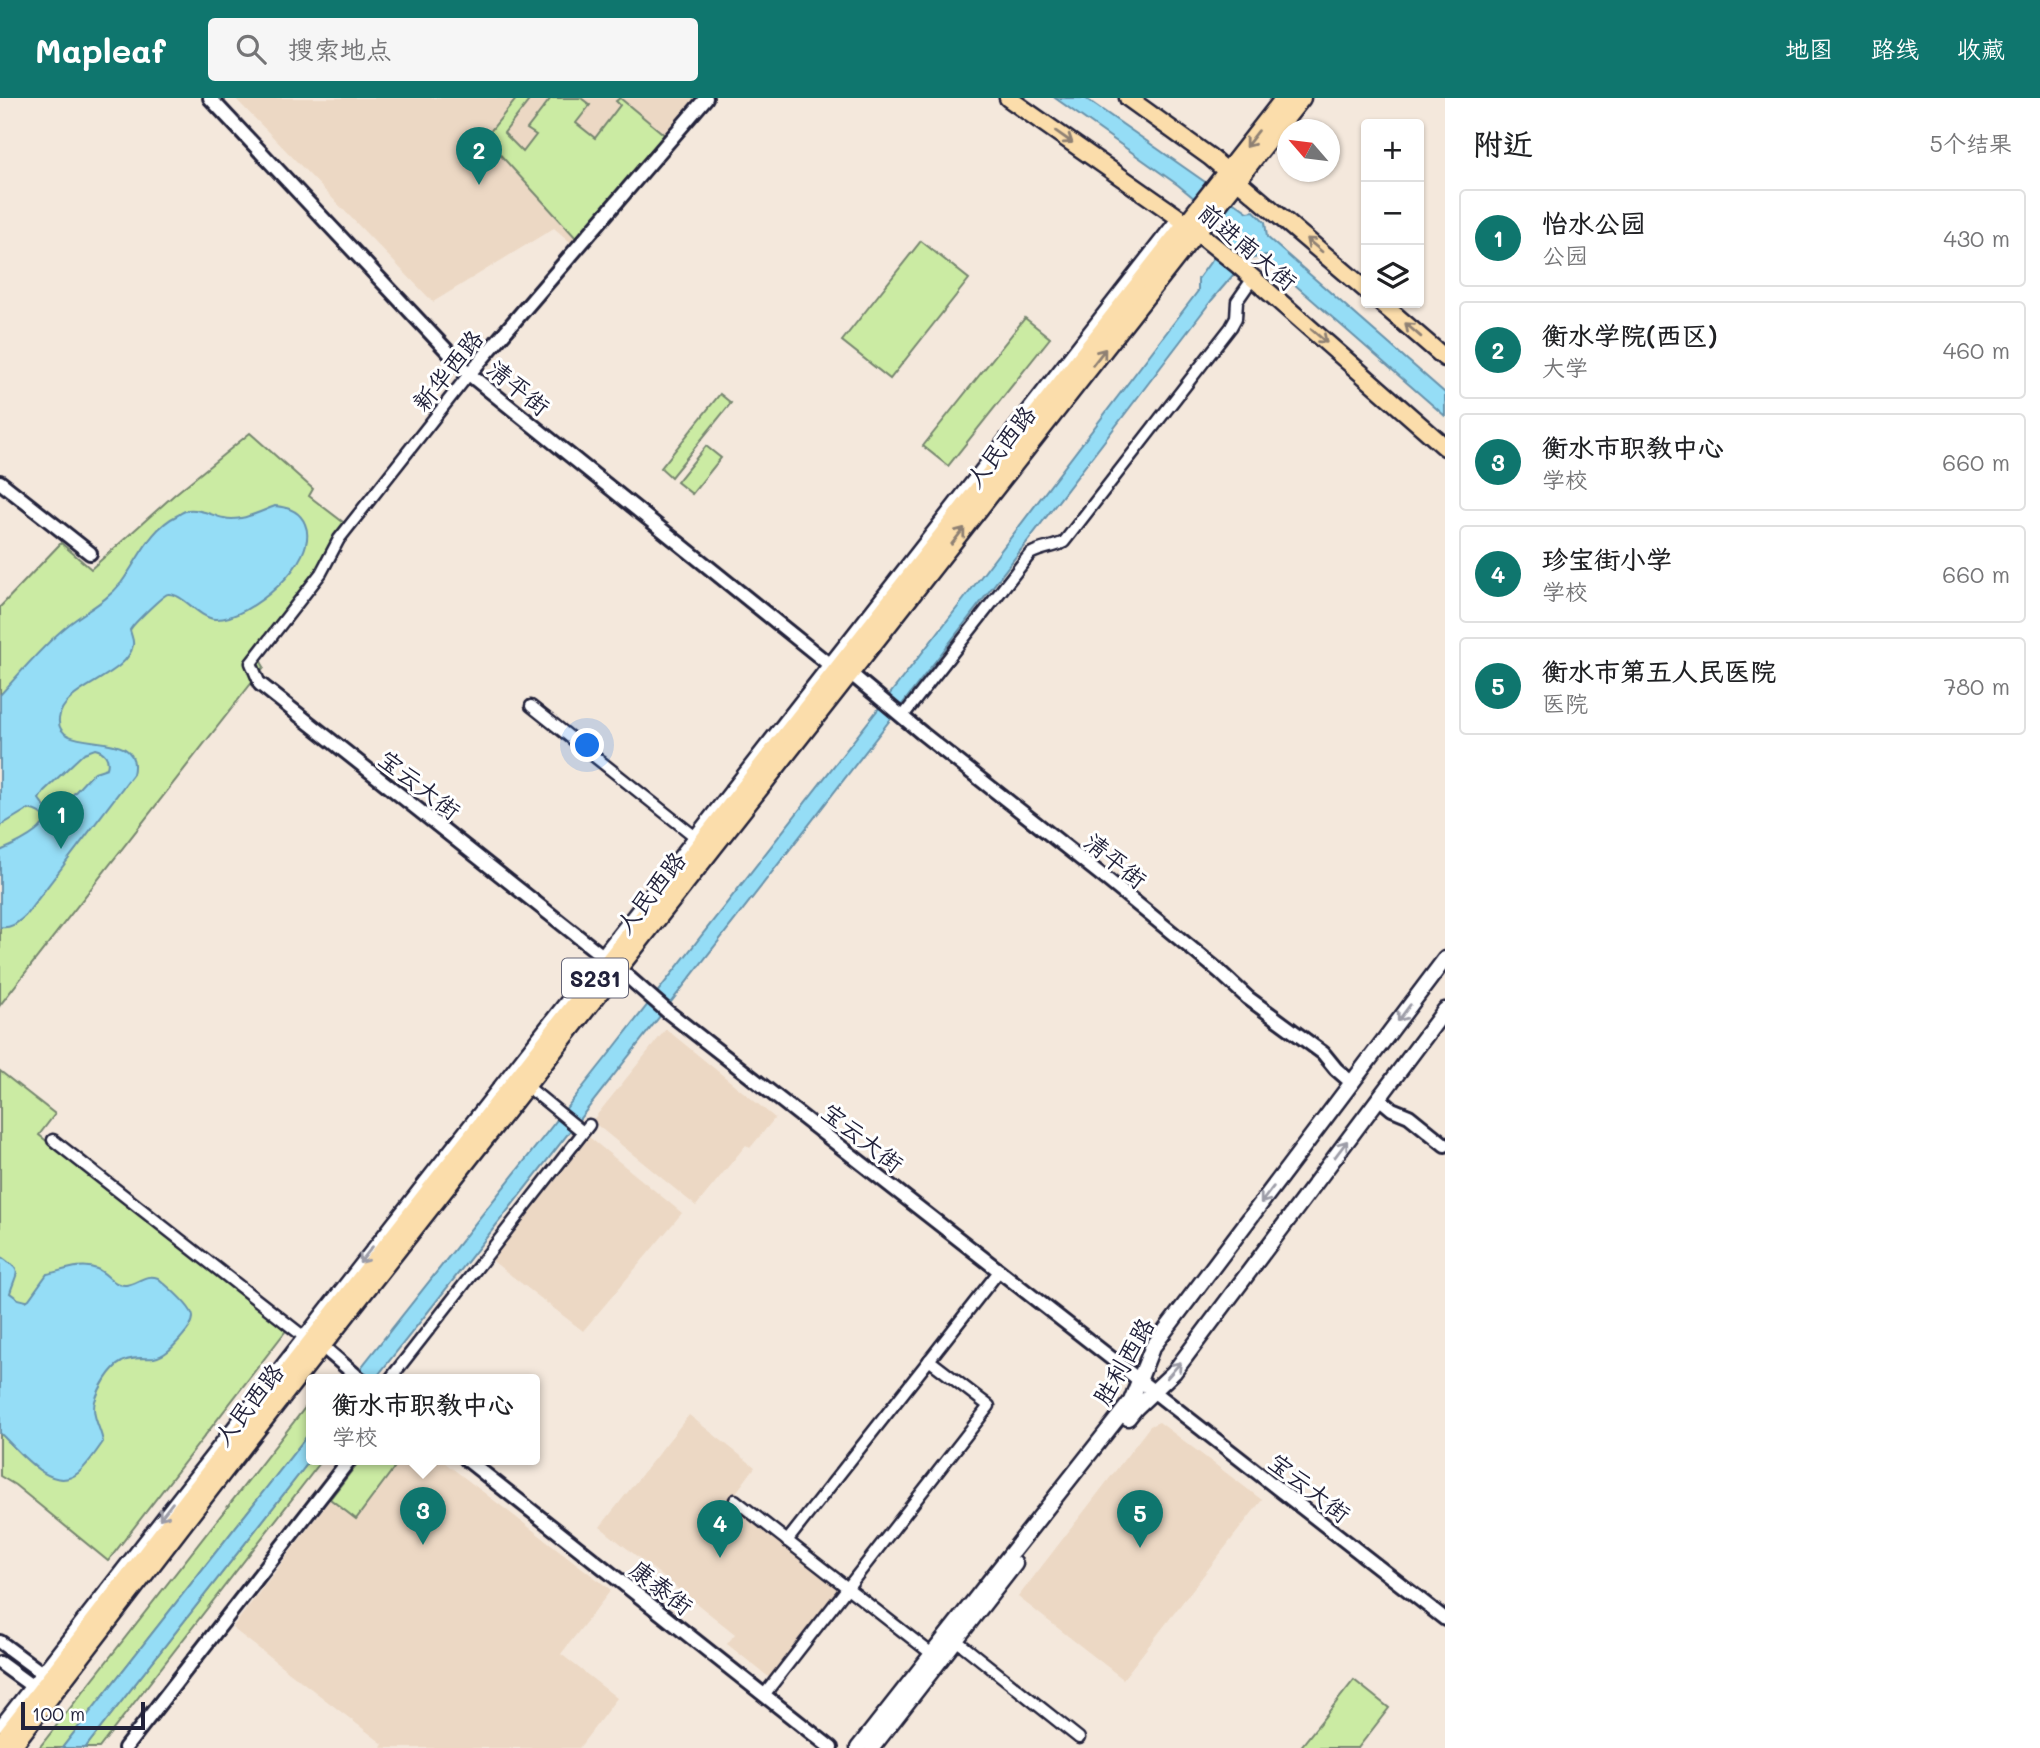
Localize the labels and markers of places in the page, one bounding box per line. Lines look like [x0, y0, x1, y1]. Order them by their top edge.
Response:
pin: 2 [456, 127, 502, 185]
pin: 1 [38, 791, 84, 849]
pin: 3 [400, 1487, 446, 1545]
pin: 5 [1117, 1490, 1163, 1548]
pin: 4 [697, 1500, 743, 1558]

